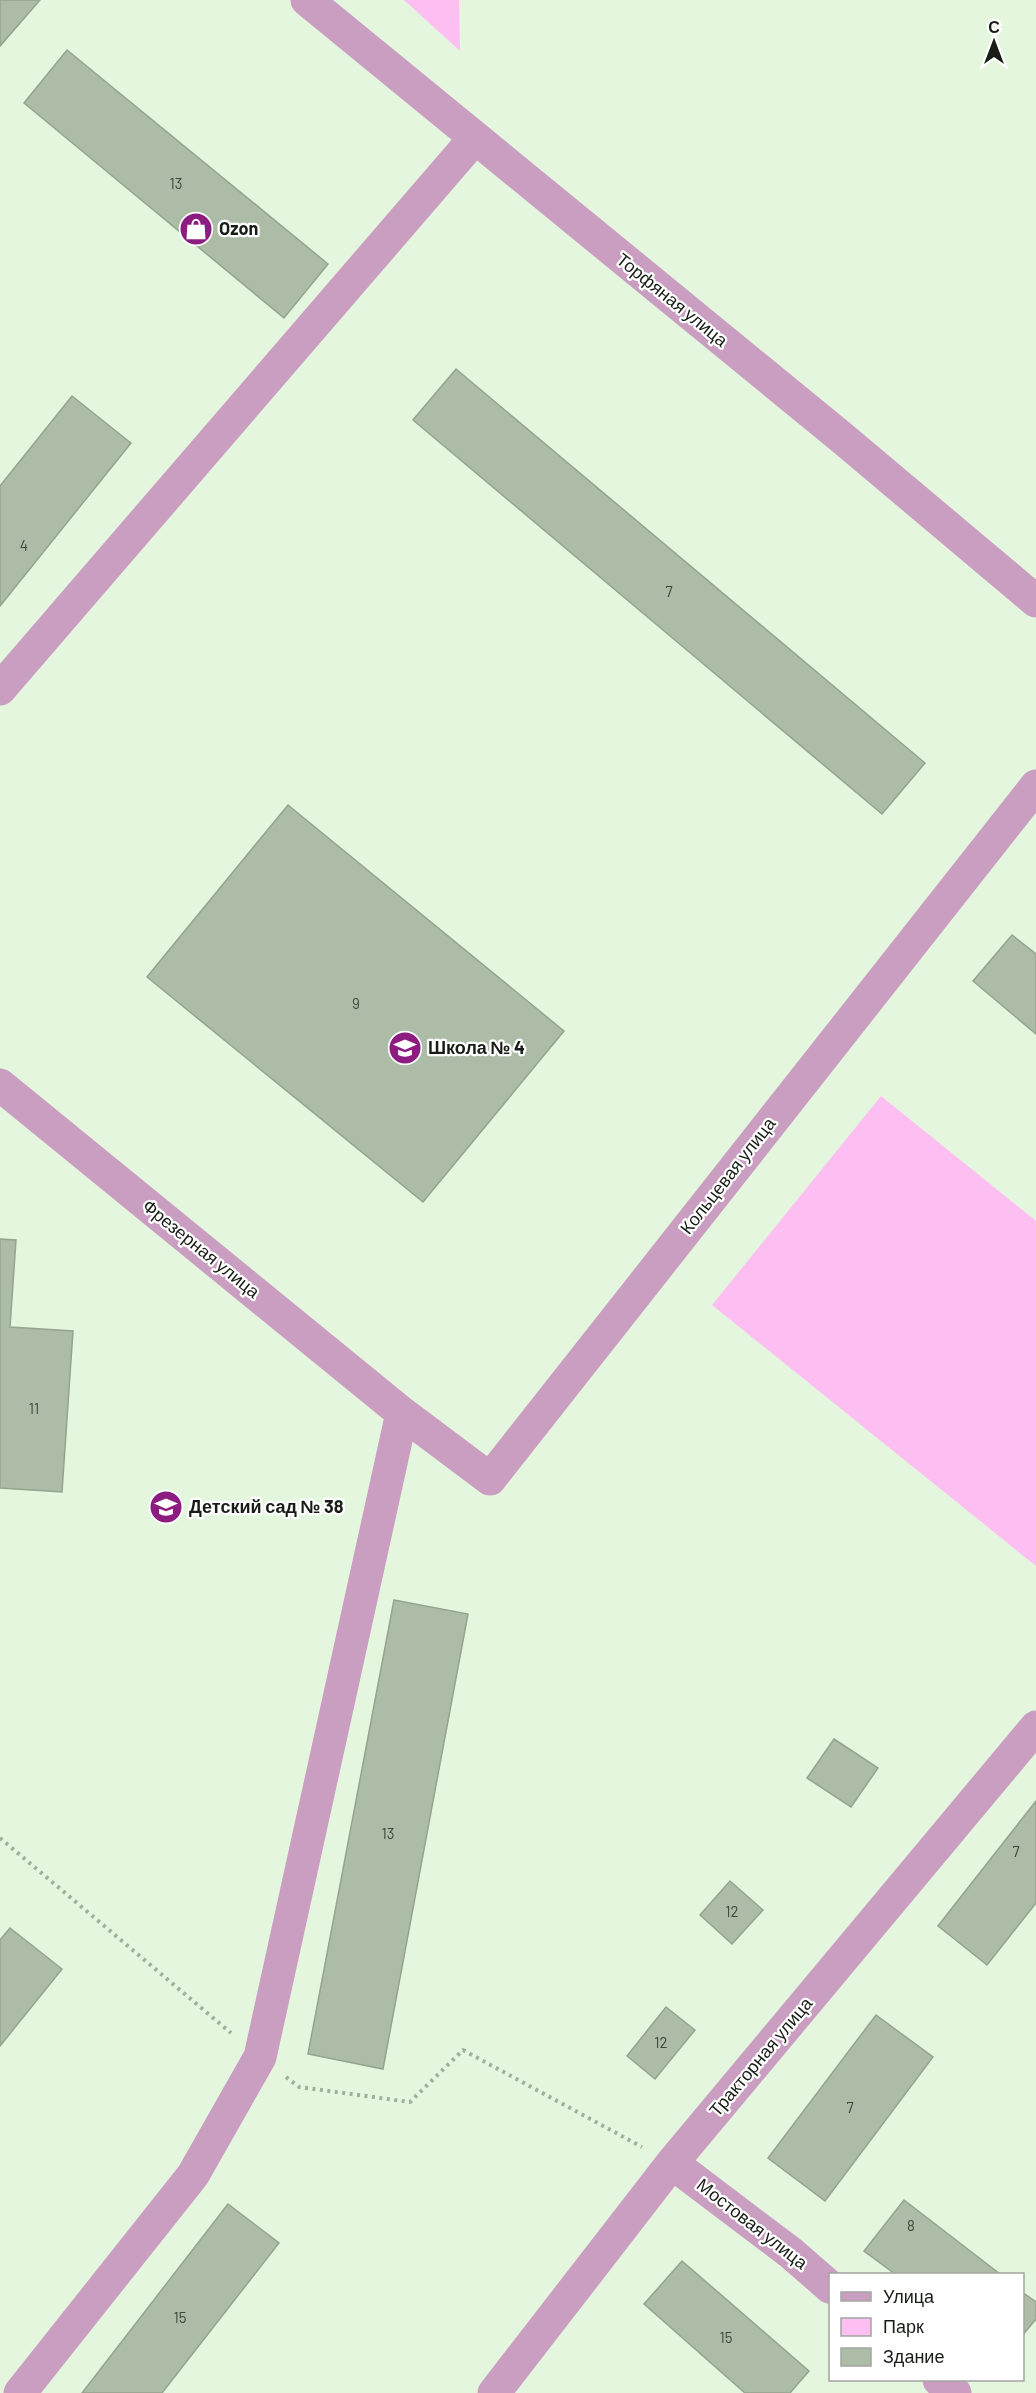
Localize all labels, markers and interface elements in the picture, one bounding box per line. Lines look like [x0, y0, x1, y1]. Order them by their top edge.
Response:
north arrow [964, 12, 1024, 72]
text: С [988, 17, 1000, 36]
house number: 13 [170, 174, 182, 192]
shop icon: Ozon [178, 211, 214, 247]
place label: Ozon [219, 217, 258, 239]
street label: Торфяная улица [613, 248, 733, 351]
house number: 4 [20, 536, 28, 554]
house number: 7 [665, 582, 673, 600]
house number: 9 [352, 994, 360, 1012]
school or university icon: Школа № 4 [387, 1030, 423, 1066]
place label: Школа № 4 [428, 1036, 525, 1058]
street label: Кольцевая улица [675, 1112, 780, 1238]
street label: Фрезерная улица [139, 1194, 265, 1303]
house number: 11 [29, 1399, 39, 1417]
school or university icon: Детский сад № 38 [148, 1489, 184, 1525]
place label: Детский сад № 38 [189, 1495, 344, 1517]
house number: 13 [382, 1824, 394, 1842]
house number: 7 [1012, 1842, 1020, 1860]
house number: 12 [725, 1902, 739, 1920]
street label: Тракторная улица [704, 1991, 817, 2120]
house number: 12 [654, 2033, 668, 2051]
house number: 7 [846, 2098, 854, 2116]
street label: Мостовая улица [693, 2173, 813, 2274]
house number: 8 [907, 2216, 915, 2234]
legend [829, 2273, 1024, 2381]
text: Улица [883, 2285, 935, 2307]
house number: 15 [174, 2308, 186, 2326]
text: Парк [883, 2315, 924, 2337]
house number: 15 [720, 2328, 732, 2346]
text: Здание [883, 2345, 944, 2367]

